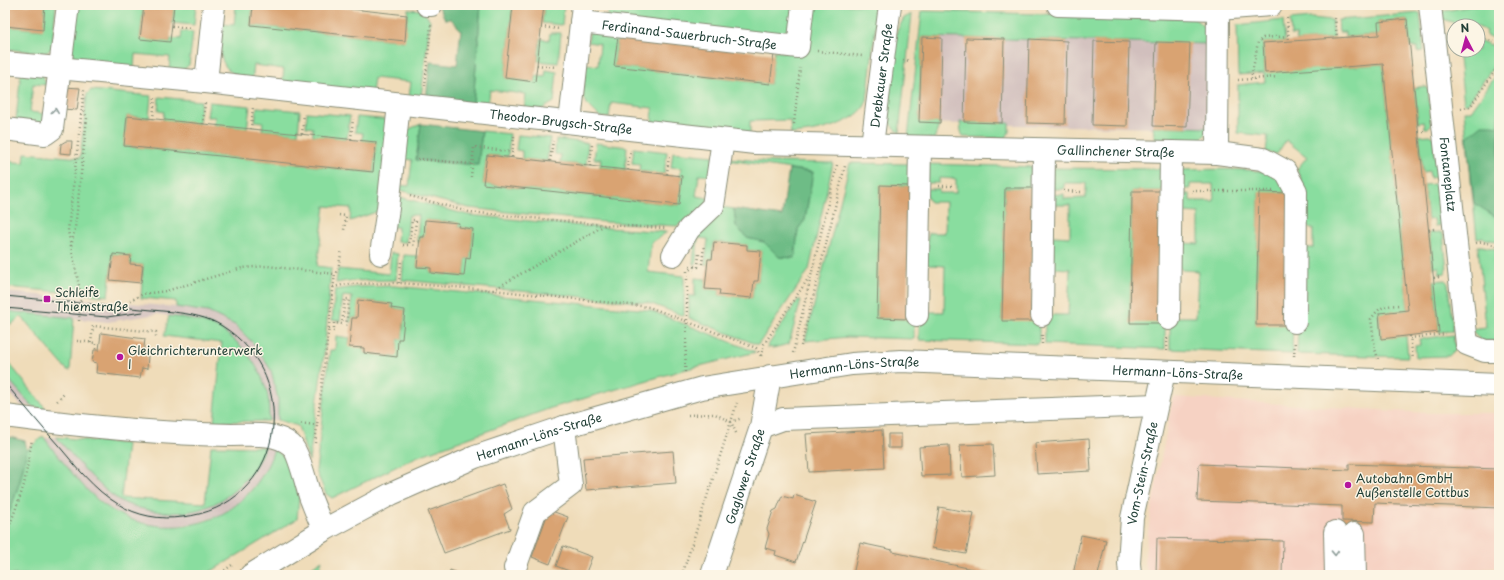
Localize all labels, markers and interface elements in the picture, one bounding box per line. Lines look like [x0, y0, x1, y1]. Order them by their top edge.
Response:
street label: Ferdinand-Sauerbruch-Straße [601, 15, 778, 53]
north arrow [1446, 18, 1486, 58]
text: N [1460, 19, 1470, 36]
street label: Drebkauer Straße [865, 22, 897, 129]
street label: Theodor-Brugsch-Straße [489, 105, 633, 138]
one-way arrow [50, 108, 59, 114]
street label: Fontaneplatz [1435, 136, 1462, 213]
street label: Gallinchener Straße [1057, 141, 1175, 161]
place label: Schleife Thiemstraße [55, 283, 128, 315]
marker: Schleife Thiemstraße [42, 294, 52, 304]
place label: Gleichrichterunterwerk I [128, 341, 263, 373]
marker: Gleichrichterunterwerk I [115, 352, 125, 362]
street label: Hermann-Löns-Straße [788, 352, 920, 383]
street label: Hermann-Löns-Straße [1112, 360, 1243, 384]
street label: Hermann-Löns-Straße [474, 408, 604, 465]
street label: Vom-Stein-Straße [1123, 420, 1162, 525]
street label: Gaglower Straße [720, 426, 769, 526]
place label: Autobahn GmbH Außenstelle Cottbus [1356, 469, 1470, 501]
marker: Autobahn GmbH Außenstelle Cottbus [1343, 480, 1353, 490]
one-way arrow [1331, 550, 1339, 556]

